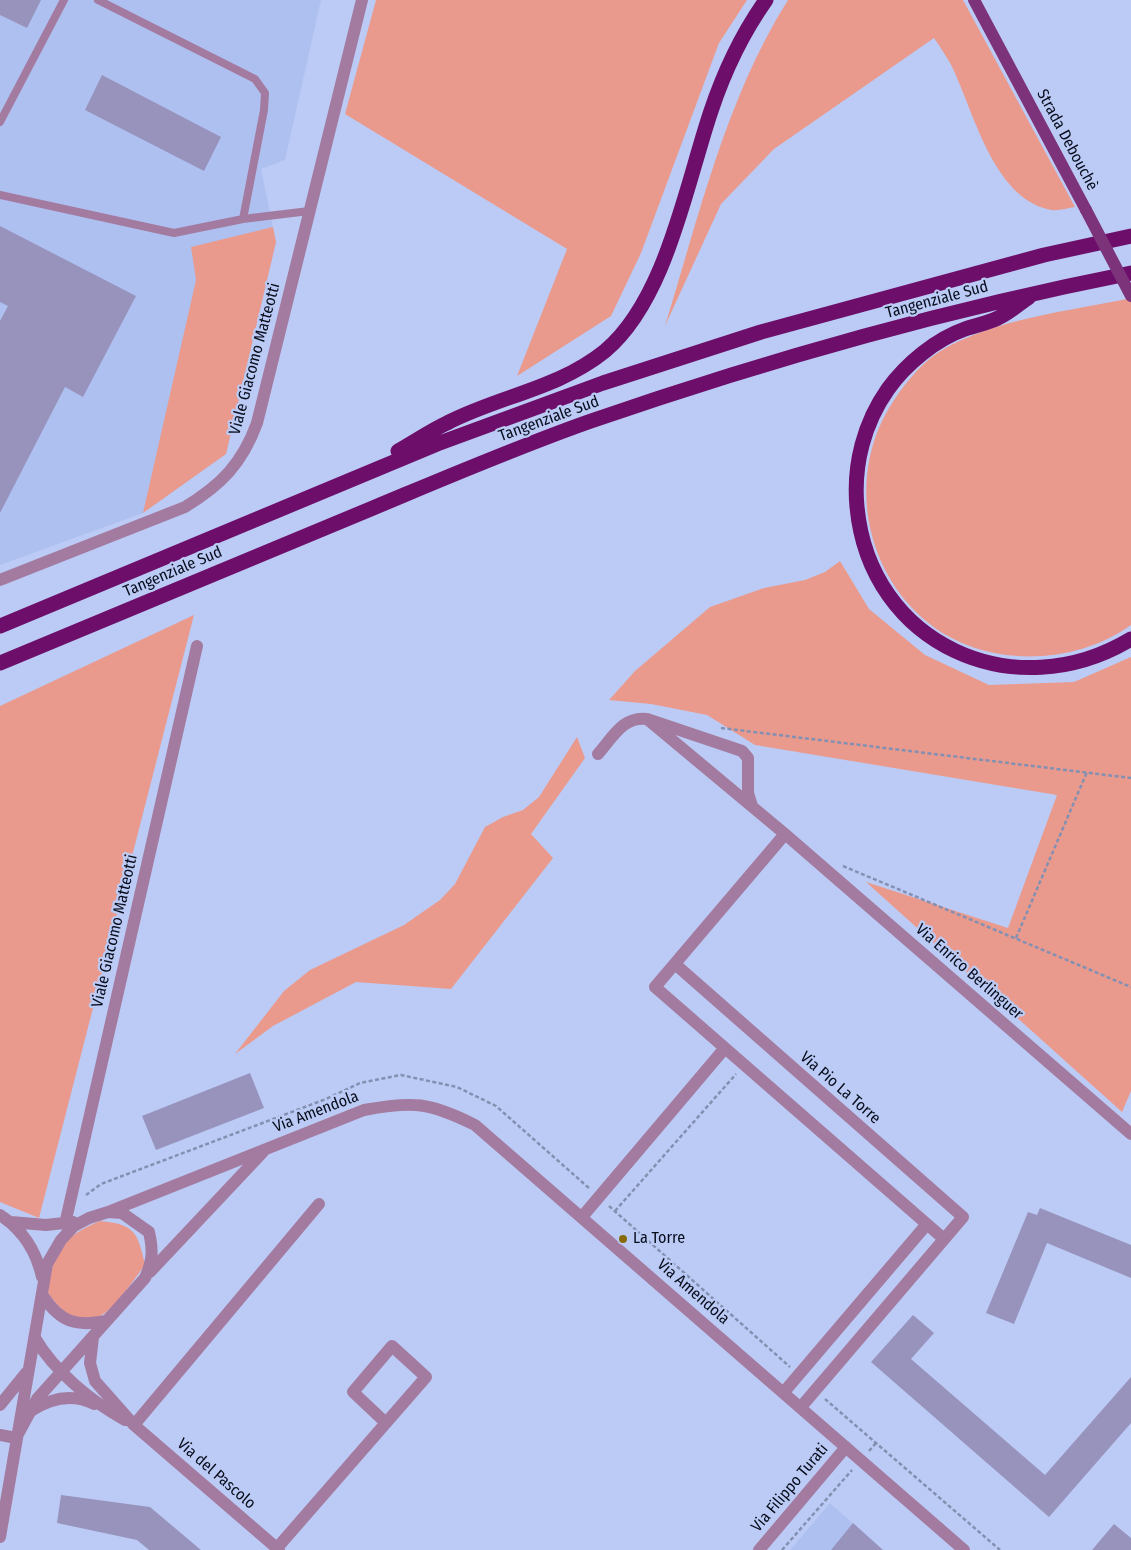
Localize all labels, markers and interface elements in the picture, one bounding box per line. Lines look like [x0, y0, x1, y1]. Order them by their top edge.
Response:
street label: Strada Debouchè [1032, 86, 1102, 194]
street label: Tangenziale Sud [884, 277, 990, 323]
street label: Viale Giacomo Matteotti [225, 281, 285, 437]
street label: Tangenziale Sud [496, 392, 602, 446]
street label: Tangenziale Sud [121, 543, 225, 601]
street label: Viale Giacomo Matteotti [88, 853, 142, 1009]
street label: Via Enrico Berlinguer [911, 920, 1027, 1024]
street label: Via Pio La Torre [796, 1048, 884, 1128]
street label: Via Amendola [271, 1087, 361, 1137]
place label: La Torre [633, 1229, 685, 1249]
marker: La Torre [617, 1233, 629, 1245]
street label: Via Amendola [653, 1255, 733, 1329]
street label: Via del Pascolo [173, 1435, 259, 1513]
street label: Via Filippo Turati [748, 1440, 832, 1536]

